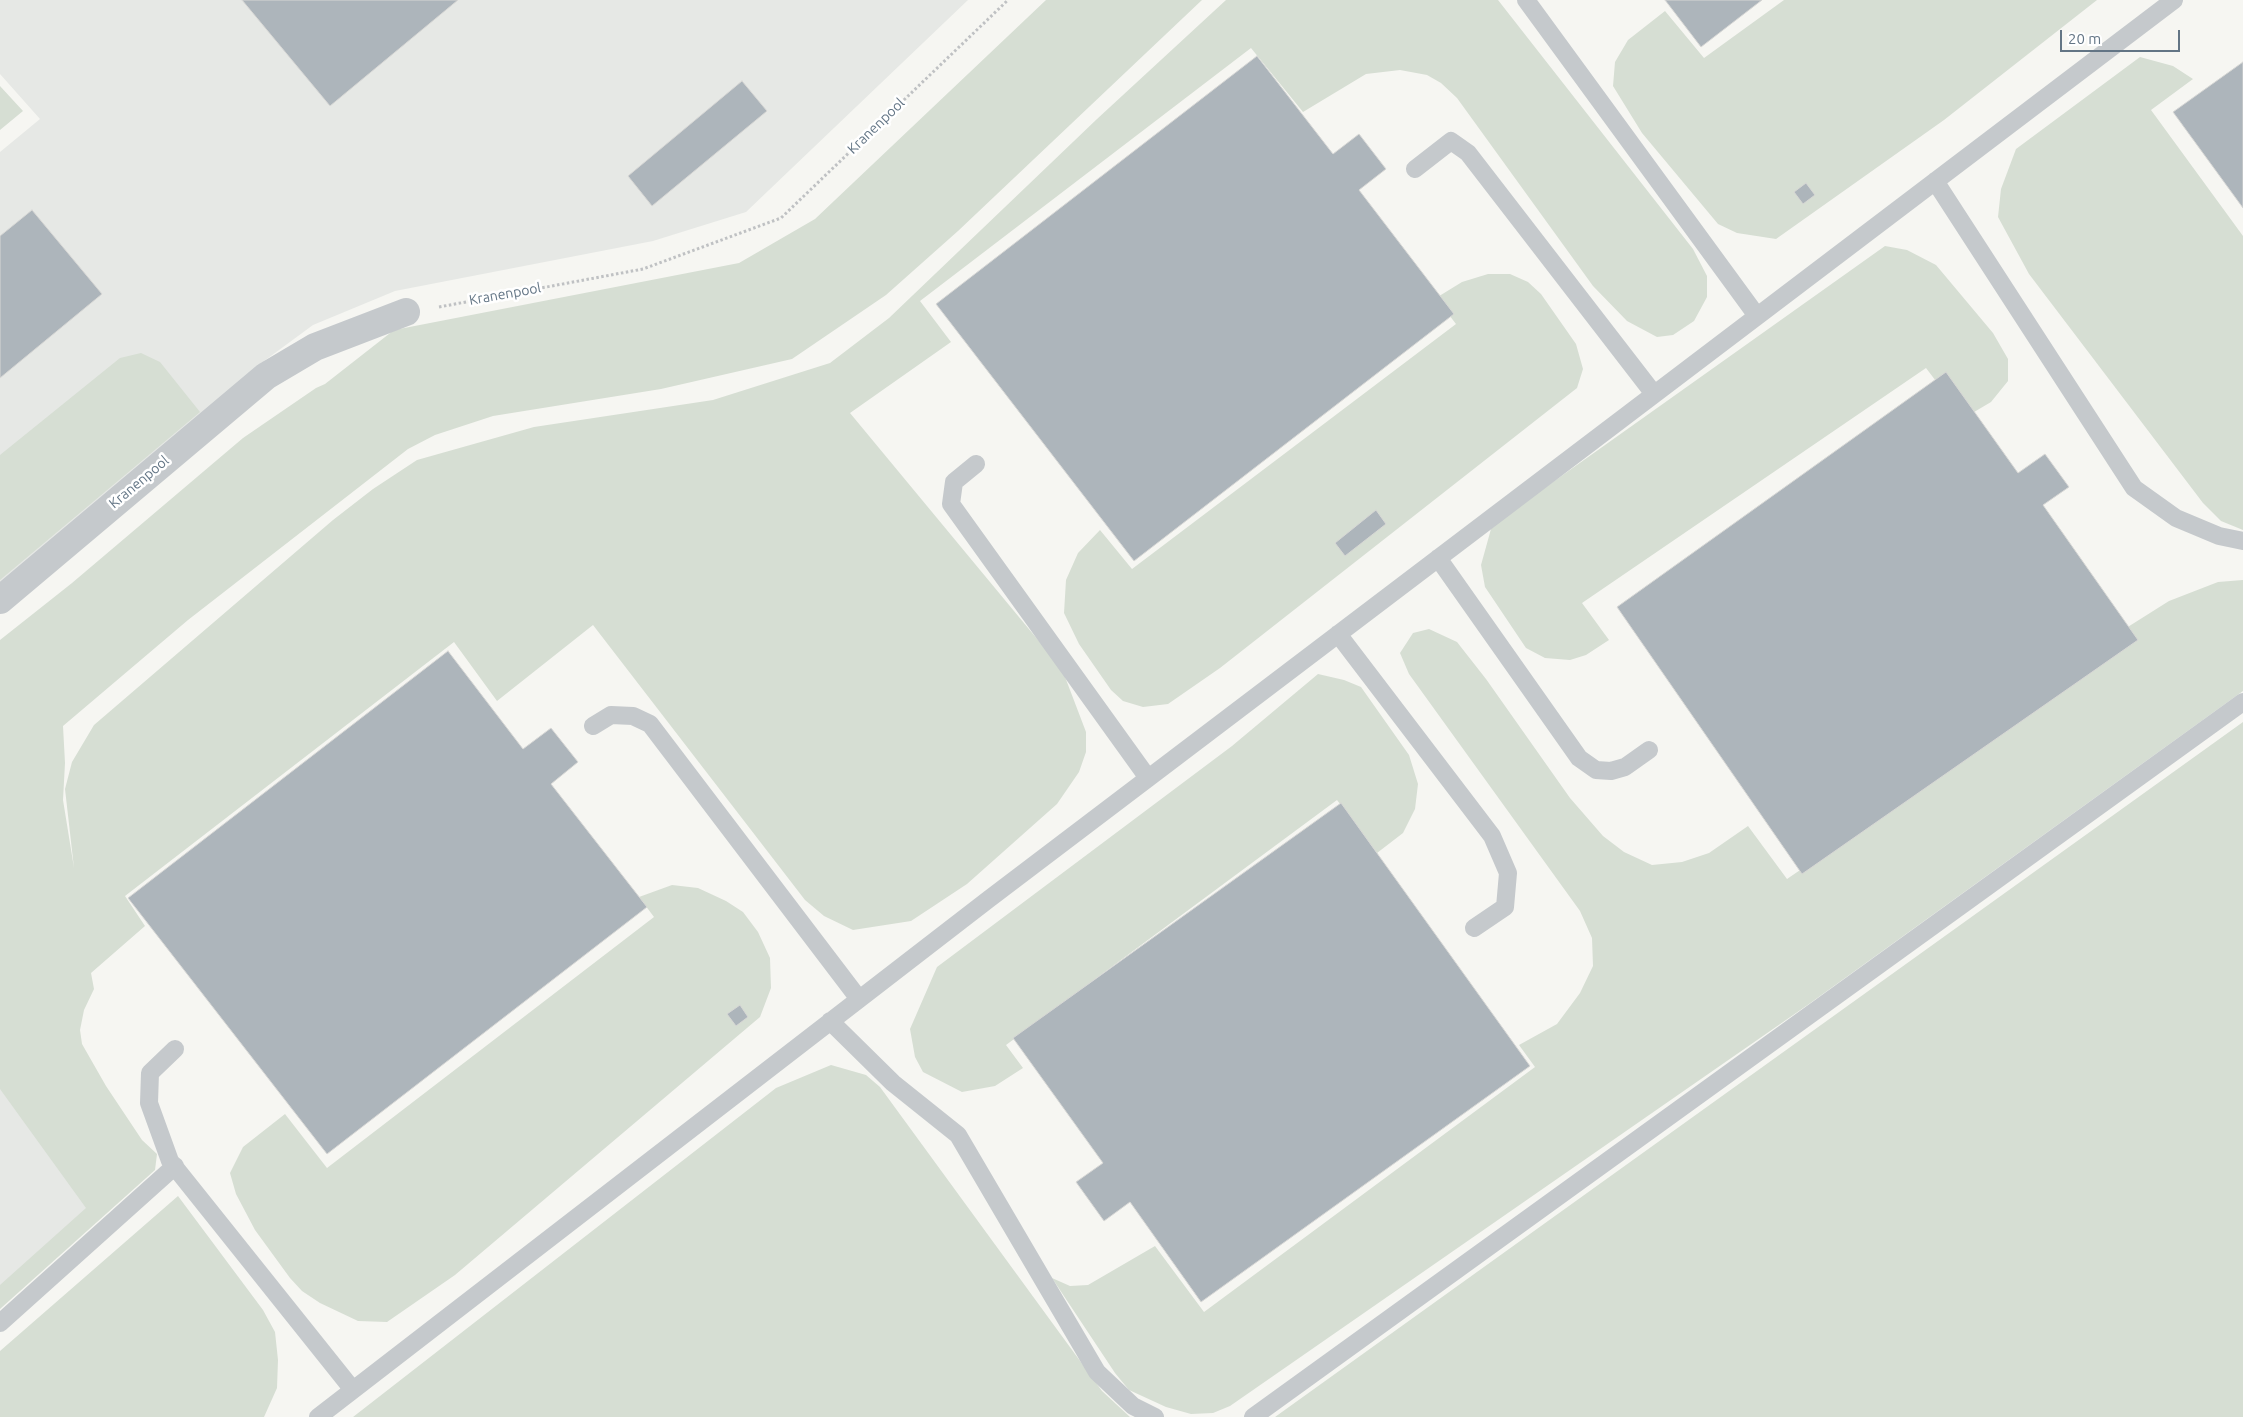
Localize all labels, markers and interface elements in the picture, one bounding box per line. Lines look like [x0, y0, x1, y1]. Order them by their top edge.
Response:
scale bar [2063, 20, 2183, 52]
text: 20 m [2068, 30, 2101, 47]
street label: Kranenpool [844, 95, 908, 157]
street label: Kranenpool [468, 279, 542, 309]
street label: Kranenpool [106, 452, 172, 512]

